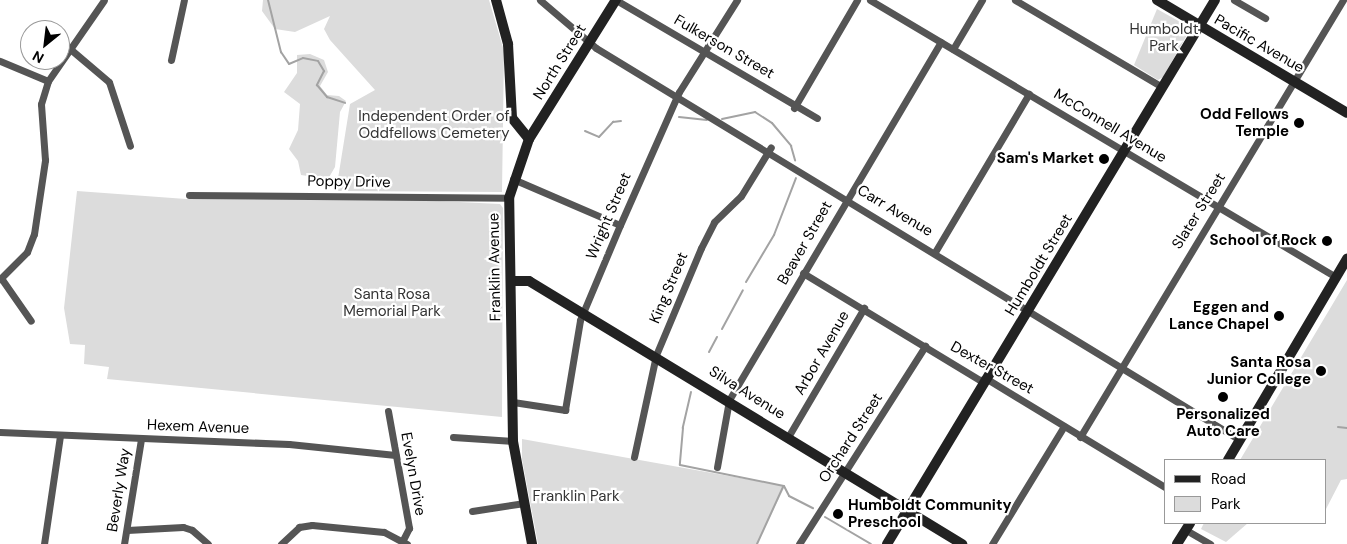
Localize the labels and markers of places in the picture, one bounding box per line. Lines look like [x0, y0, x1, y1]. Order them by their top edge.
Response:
place label: Odd Fellows Temple [1200, 105, 1289, 140]
marker: Odd Fellows Temple [1293, 117, 1305, 129]
place label: Sam's Market [997, 150, 1094, 168]
marker: Sam's Market [1098, 153, 1110, 165]
place label: School of Rock [1210, 232, 1317, 250]
marker: School of Rock [1321, 235, 1333, 247]
place label: Eggen and Lance Chapel [1169, 298, 1269, 333]
marker: Eggen and Lance Chapel [1273, 310, 1285, 322]
place label: Santa Rosa Junior College [1207, 353, 1311, 388]
marker: Santa Rosa Junior College [1315, 365, 1327, 377]
marker: Personalized Auto Care [1217, 391, 1229, 403]
place label: Personalized Auto Care [1176, 405, 1270, 440]
place label: Humboldt Community Preschool [848, 496, 1011, 531]
marker: Humboldt Community Preschool [832, 508, 844, 520]

